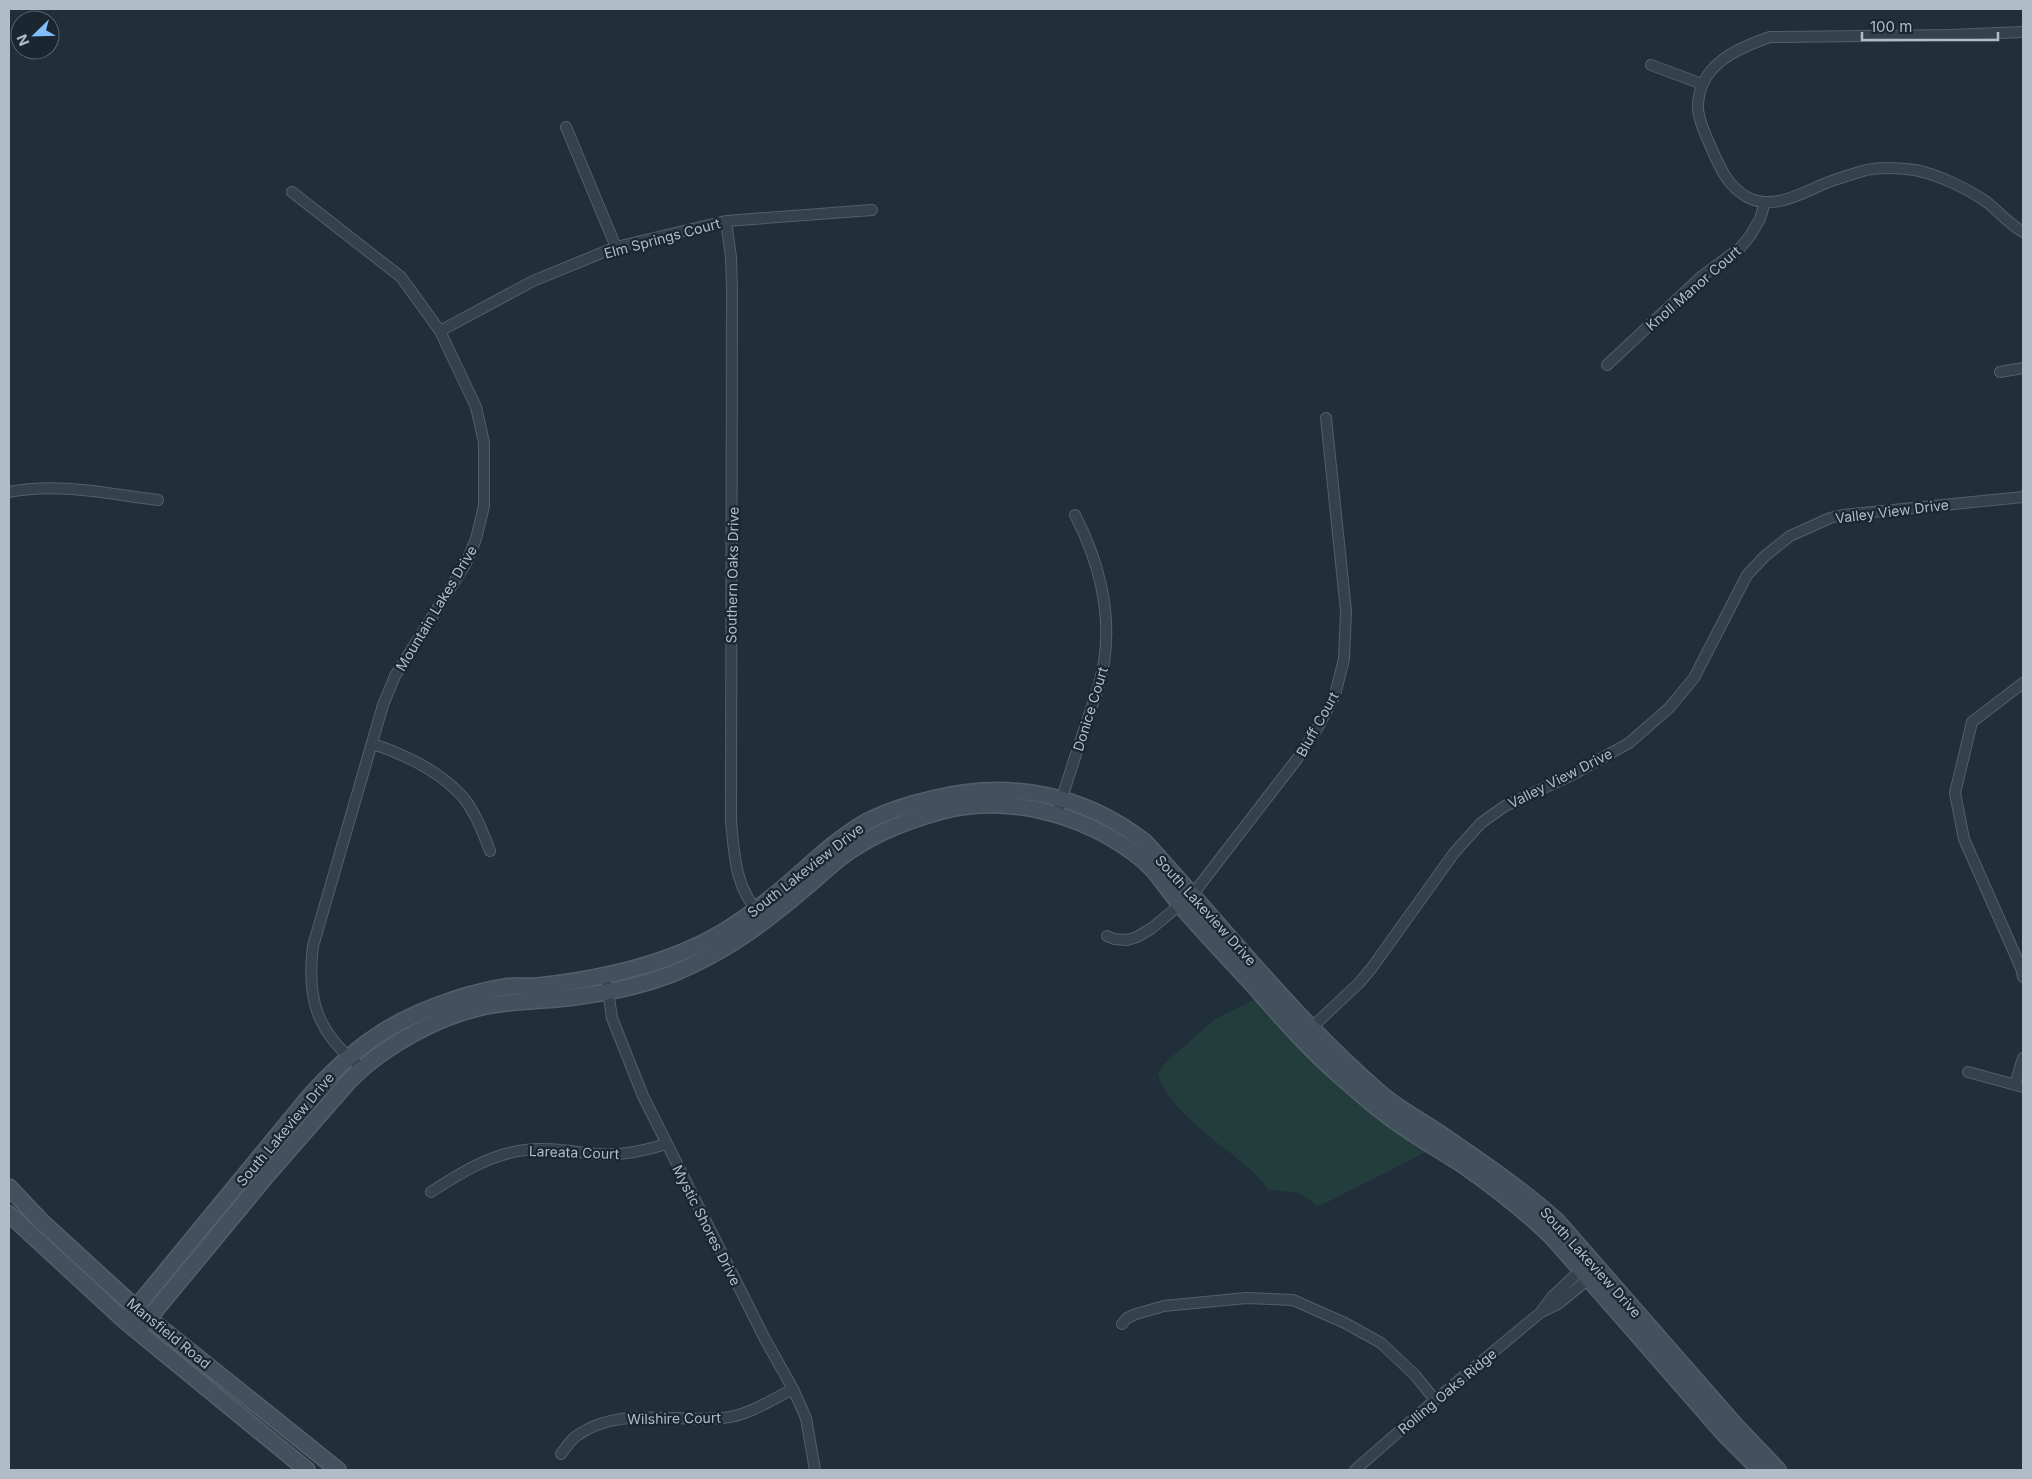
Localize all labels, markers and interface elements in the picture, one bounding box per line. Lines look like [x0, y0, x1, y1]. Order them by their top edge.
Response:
north arrow [10, 10, 60, 60]
scale bar [1862, 10, 1998, 42]
text: 100 m [1870, 17, 1912, 36]
text: N [13, 32, 32, 49]
street label: Elm Springs Court [602, 214, 722, 262]
street label: Knoll Manor Court [1642, 242, 1744, 334]
street label: Valley View Drive [1834, 496, 1950, 526]
street label: Southern Oaks Drive [722, 507, 742, 643]
street label: Mountain Lakes Drive [392, 542, 480, 674]
street label: Donice Court [1069, 664, 1111, 753]
street label: Bluff Court [1292, 688, 1342, 759]
street label: Valley View Drive [1505, 744, 1615, 812]
street label: South Lakeview Drive [744, 819, 866, 921]
street label: South Lakeview Drive [1152, 851, 1260, 969]
street label: South Lakeview Drive [233, 1069, 337, 1189]
street label: Lareata Court [529, 1142, 620, 1162]
street label: Mystic Shores Drive [669, 1162, 745, 1288]
street label: South Lakeview Drive [1537, 1203, 1645, 1321]
street label: Mansfield Road [124, 1294, 214, 1372]
street label: Rolling Oaks Ridge [1394, 1345, 1500, 1437]
street label: Wilshire Court [627, 1409, 721, 1427]

